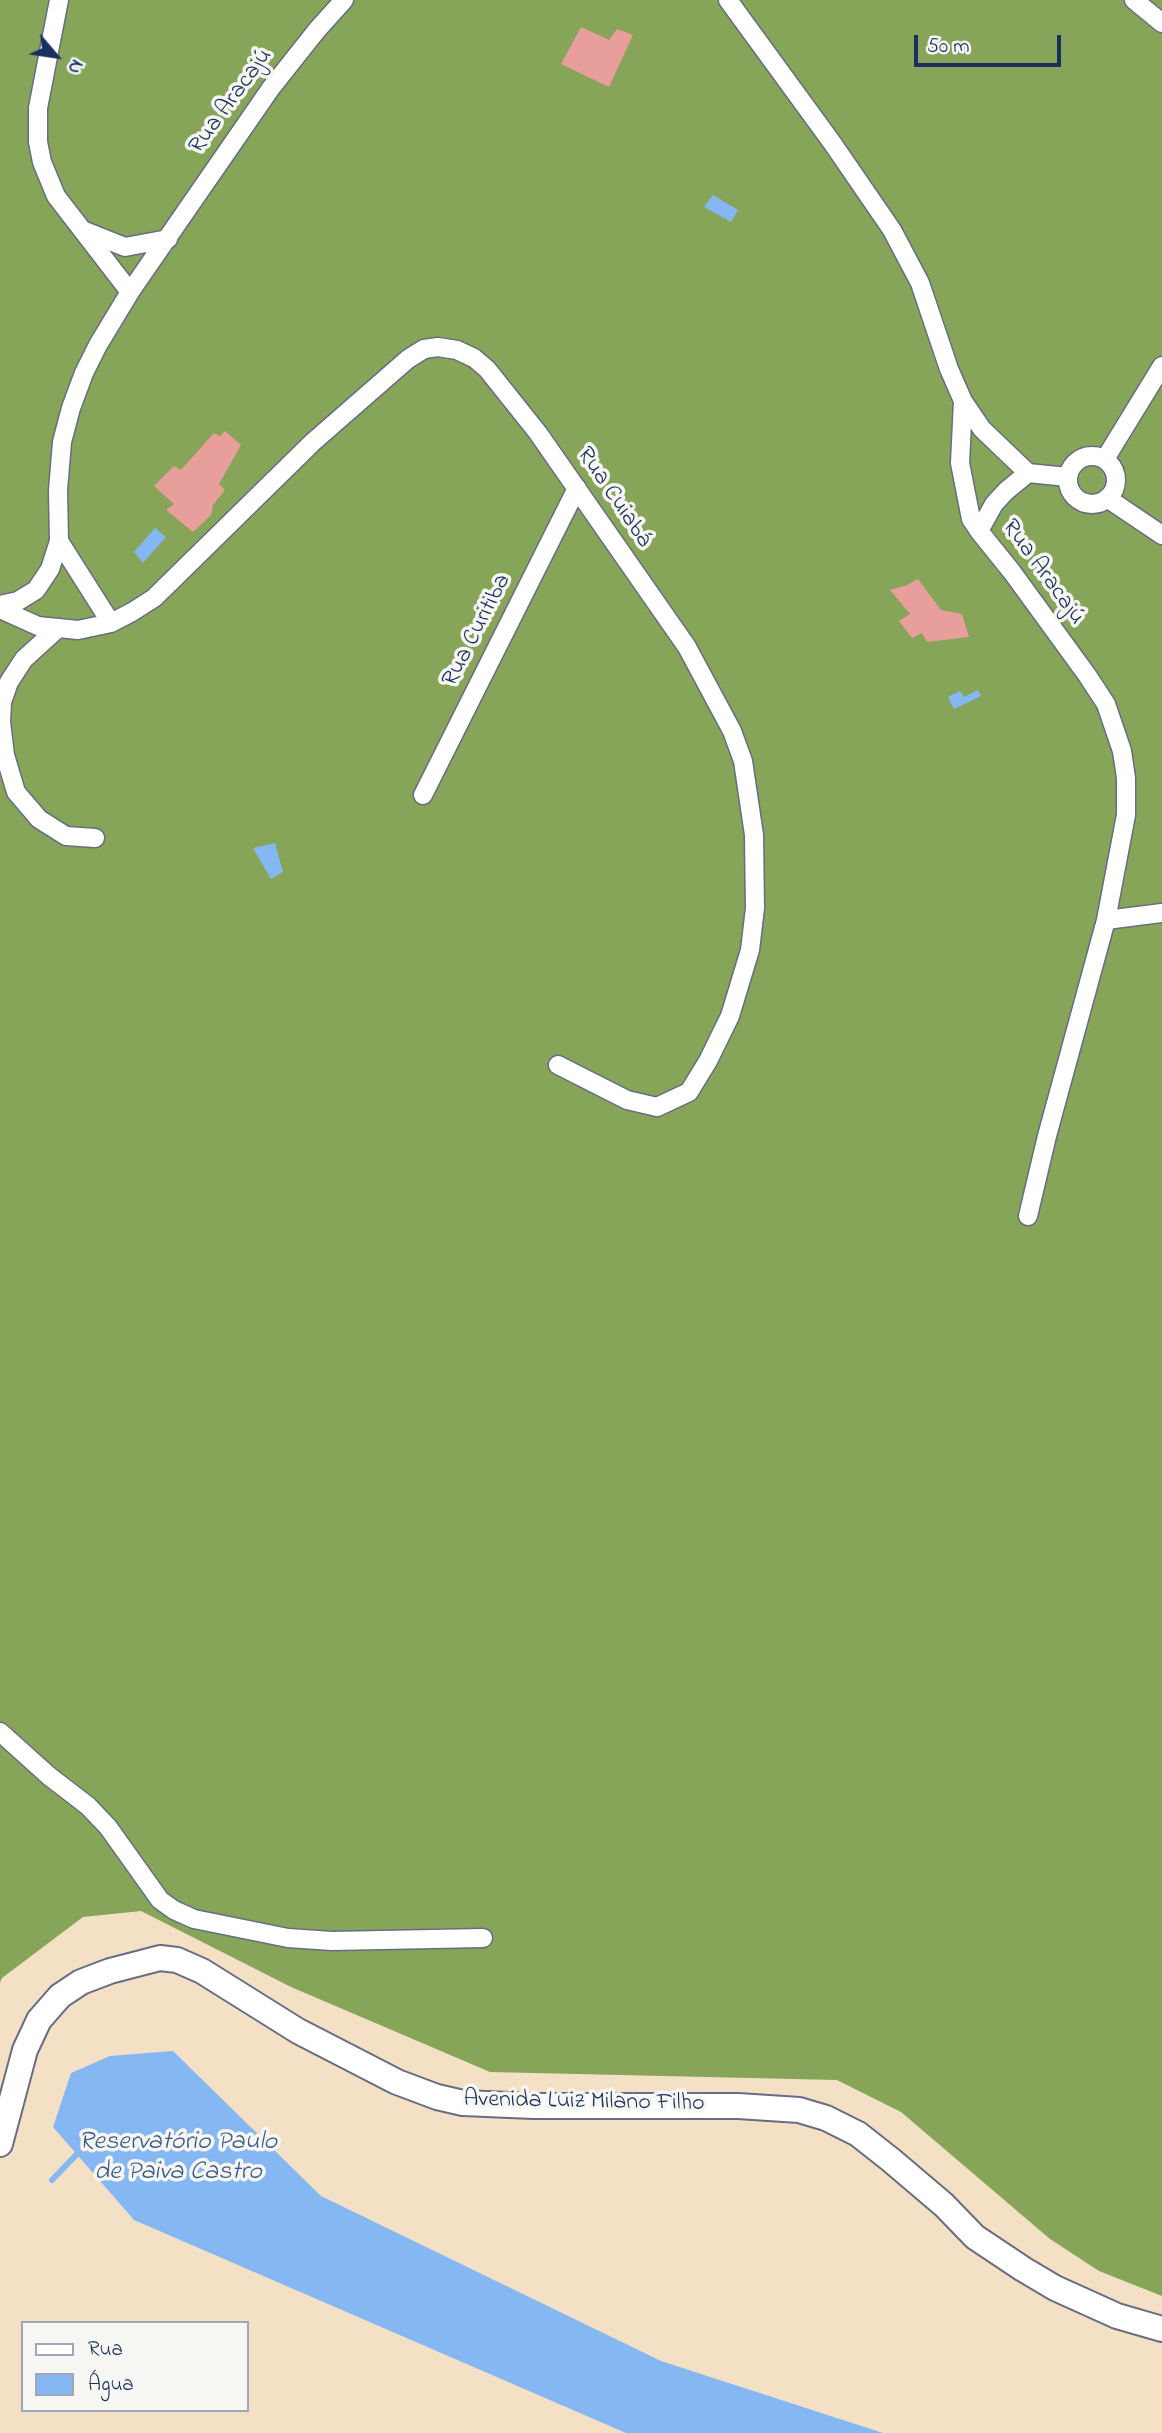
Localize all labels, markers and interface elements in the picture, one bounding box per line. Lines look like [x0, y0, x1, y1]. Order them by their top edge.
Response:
north arrow [21, 21, 91, 91]
scale bar [917, 21, 1064, 65]
text: 50 m [927, 32, 970, 62]
street label: Rua Aracajú [184, 44, 280, 160]
text: N [60, 54, 90, 79]
street label: Rua Cuiabá [569, 442, 657, 554]
street label: Rua Aracajú [994, 515, 1090, 631]
street label: Rua Curitiba [437, 570, 519, 692]
street label: Avenida Luiz Milano Filho [463, 2086, 705, 2120]
water label: Reservatório Paulo de Paiva Castro [79, 2128, 277, 2190]
legend [21, 2321, 248, 2412]
text: Rua [88, 2335, 123, 2365]
text: Água [88, 2370, 134, 2400]

